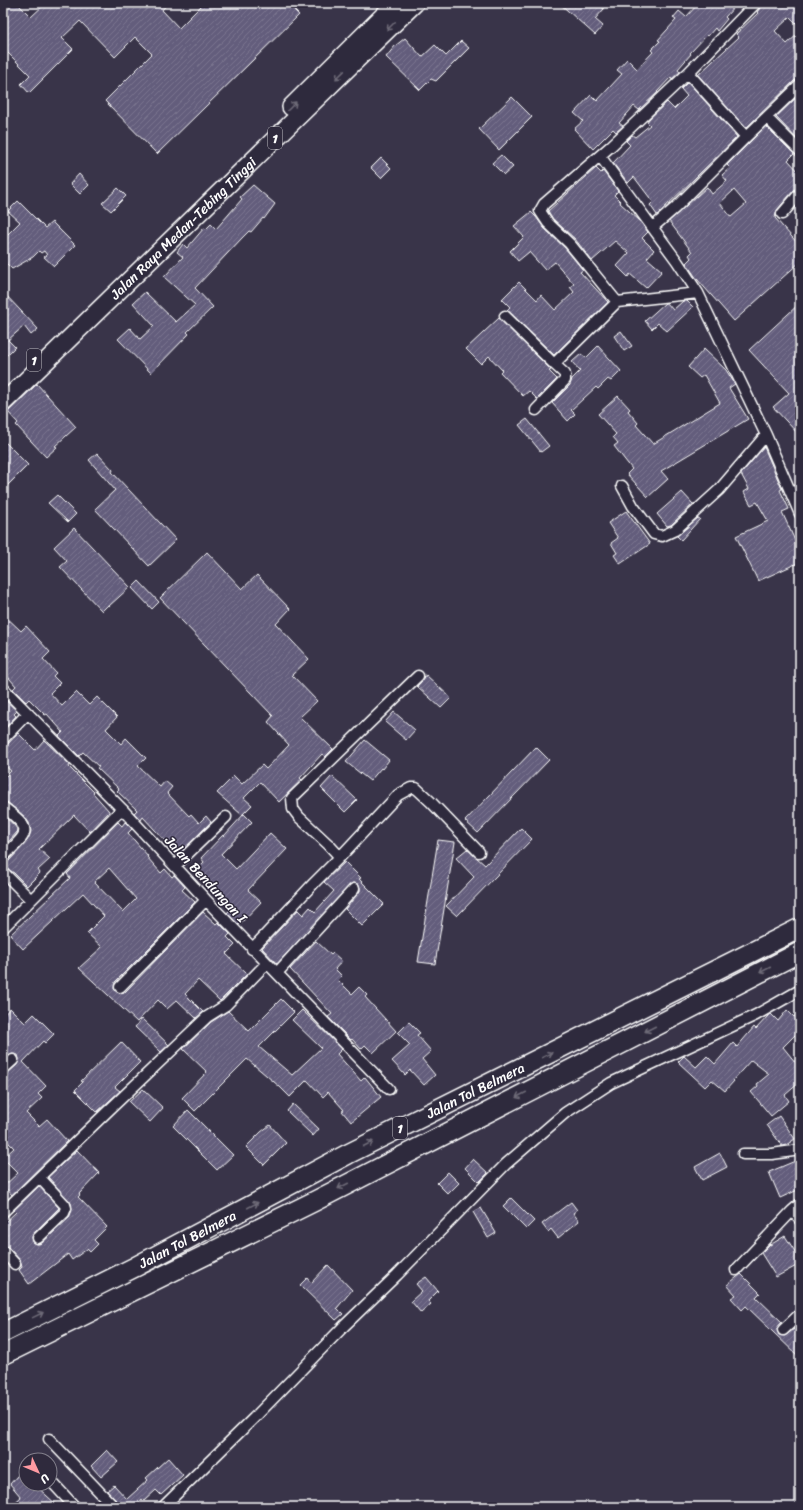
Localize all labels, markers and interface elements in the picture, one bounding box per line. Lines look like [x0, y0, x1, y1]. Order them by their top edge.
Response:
one-way arrow [386, 21, 396, 31]
one-way arrow [335, 71, 346, 80]
one-way arrow [287, 101, 297, 110]
road number: 1 [268, 127, 282, 149]
street label: Jalan Raya Medan-Tebing Tinggi [103, 150, 264, 307]
road number: 1 [27, 349, 41, 371]
street label: Jalan Bendungan I [157, 829, 254, 930]
one-way arrow [760, 967, 772, 974]
one-way arrow [644, 1026, 656, 1034]
one-way arrow [541, 1050, 553, 1058]
street label: Jalan Tol Belmera [421, 1056, 529, 1126]
one-way arrow [516, 1092, 528, 1099]
road number: 1 [393, 1117, 407, 1139]
one-way arrow [362, 1140, 374, 1147]
one-way arrow [338, 1183, 350, 1190]
one-way arrow [247, 1200, 259, 1208]
street label: Jalan Tol Belmera [133, 1203, 241, 1276]
one-way arrow [32, 1311, 44, 1318]
north arrow [18, 1452, 58, 1492]
text: U [35, 1469, 54, 1488]

